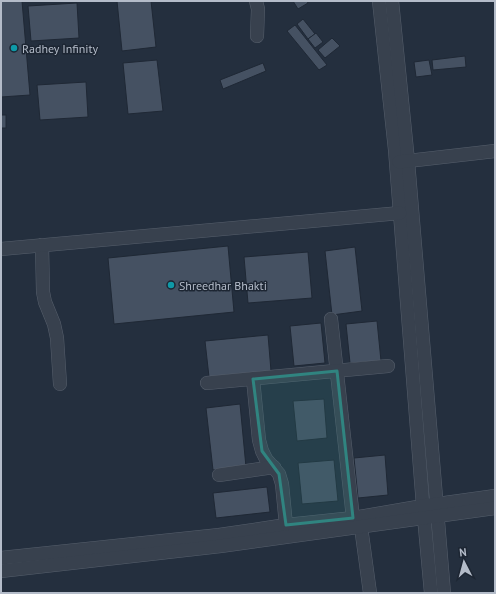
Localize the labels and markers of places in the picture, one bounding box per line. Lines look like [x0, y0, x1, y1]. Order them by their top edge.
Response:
place label: Radhey Infinity [22, 41, 99, 56]
marker: Radhey Infinity [9, 43, 19, 53]
place label: Shreedhar Bhakti [179, 278, 267, 293]
marker: Shreedhar Bhakti [166, 280, 176, 290]

